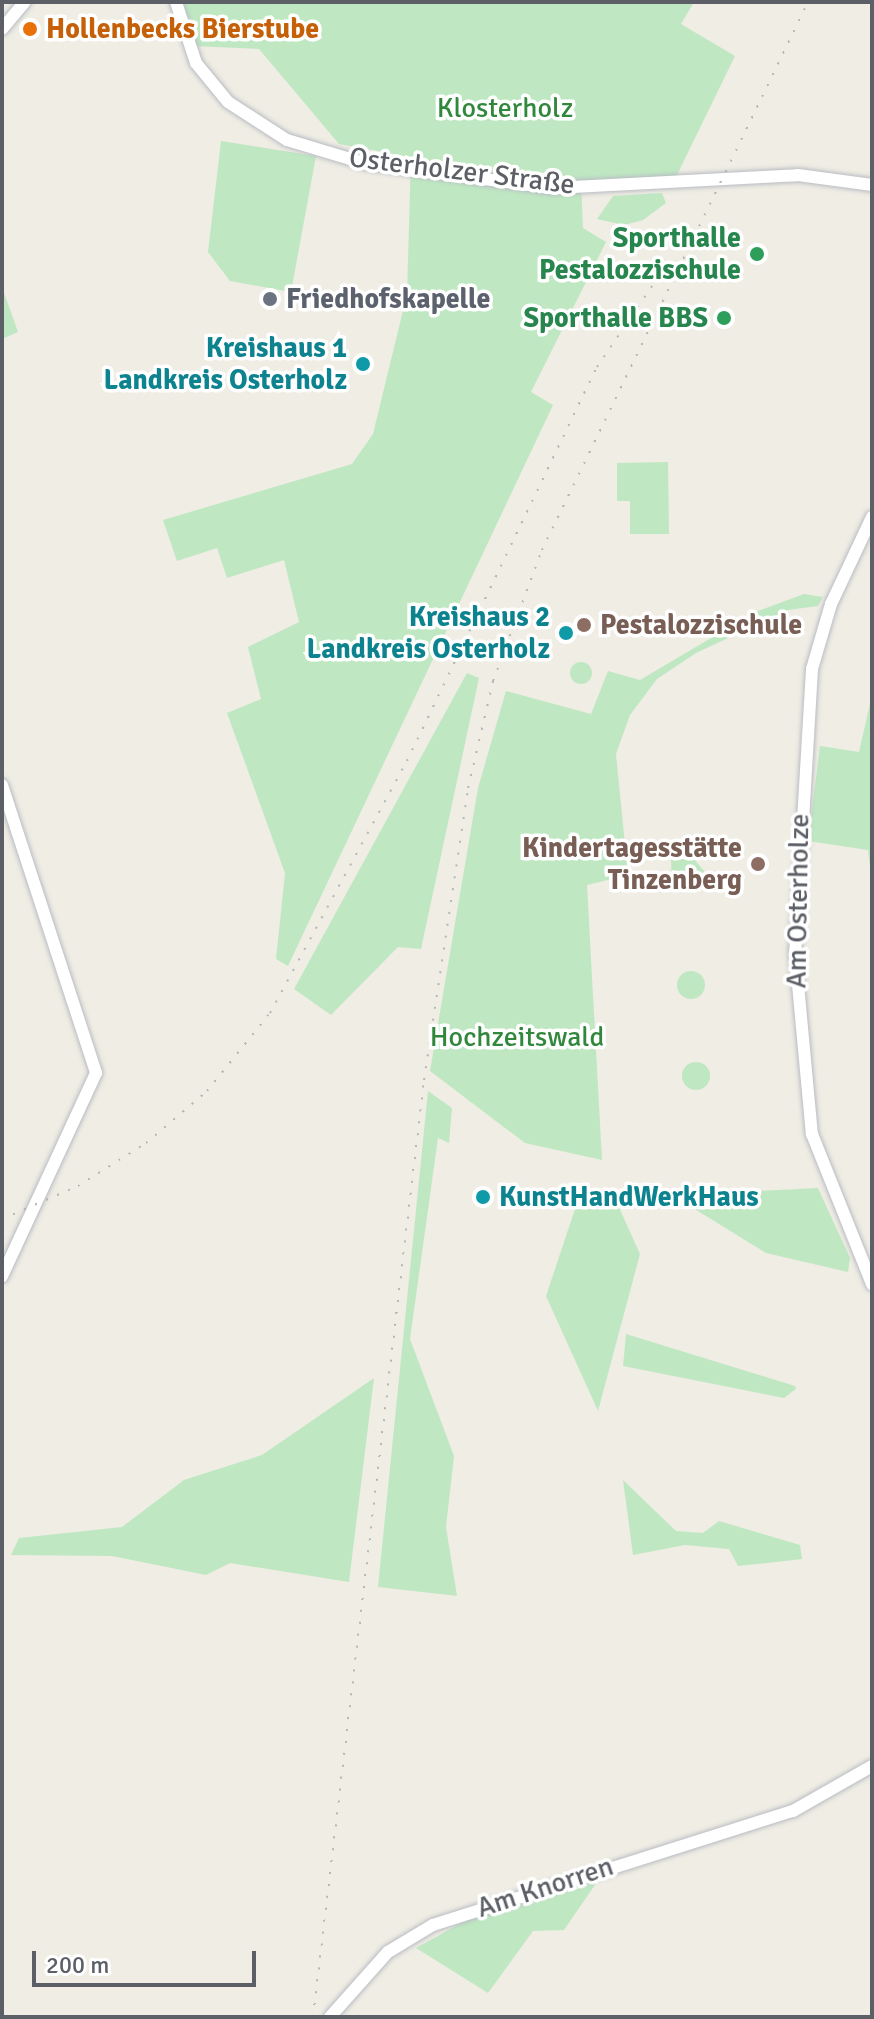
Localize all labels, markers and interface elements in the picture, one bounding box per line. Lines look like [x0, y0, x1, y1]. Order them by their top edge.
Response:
place label: Hollenbecks Bierstube [46, 12, 319, 46]
marker: Hollenbecks Bierstube [21, 20, 39, 38]
park label: Klosterholz [437, 91, 573, 125]
street label: Osterholzer Straße [347, 141, 577, 201]
place label: Sporthalle Pestalozzischule [539, 221, 741, 287]
marker: Sporthalle Pestalozzischule [748, 245, 766, 263]
place label: Friedhofskapelle [286, 282, 490, 316]
marker: Friedhofskapelle [261, 290, 279, 308]
place label: Sporthalle BBS [523, 301, 708, 335]
marker: Sporthalle BBS [715, 309, 733, 327]
place label: Kreishaus 1 Landkreis Osterholz [104, 331, 347, 397]
marker: Kreishaus 1 Landkreis Osterholz [354, 355, 372, 373]
place label: Kreishaus 2 Landkreis Osterholz [307, 600, 550, 666]
place label: Pestalozzischule [600, 608, 802, 642]
marker: Pestalozzischule [575, 616, 593, 634]
marker: Kreishaus 2 Landkreis Osterholz [557, 624, 575, 642]
street label: Am Osterholze [780, 813, 816, 989]
place label: Kindertagesstätte Tinzenberg [522, 831, 742, 897]
marker: Kindertagesstätte Tinzenberg [749, 855, 767, 873]
park label: Hochzeitswald [430, 1020, 604, 1054]
place label: KunstHandWerkHaus [499, 1180, 759, 1214]
marker: KunstHandWerkHaus [474, 1188, 492, 1206]
street label: Am Knorren [473, 1849, 617, 1925]
scale bar [36, 1935, 260, 1985]
text: 200 m [46, 1950, 109, 1980]

